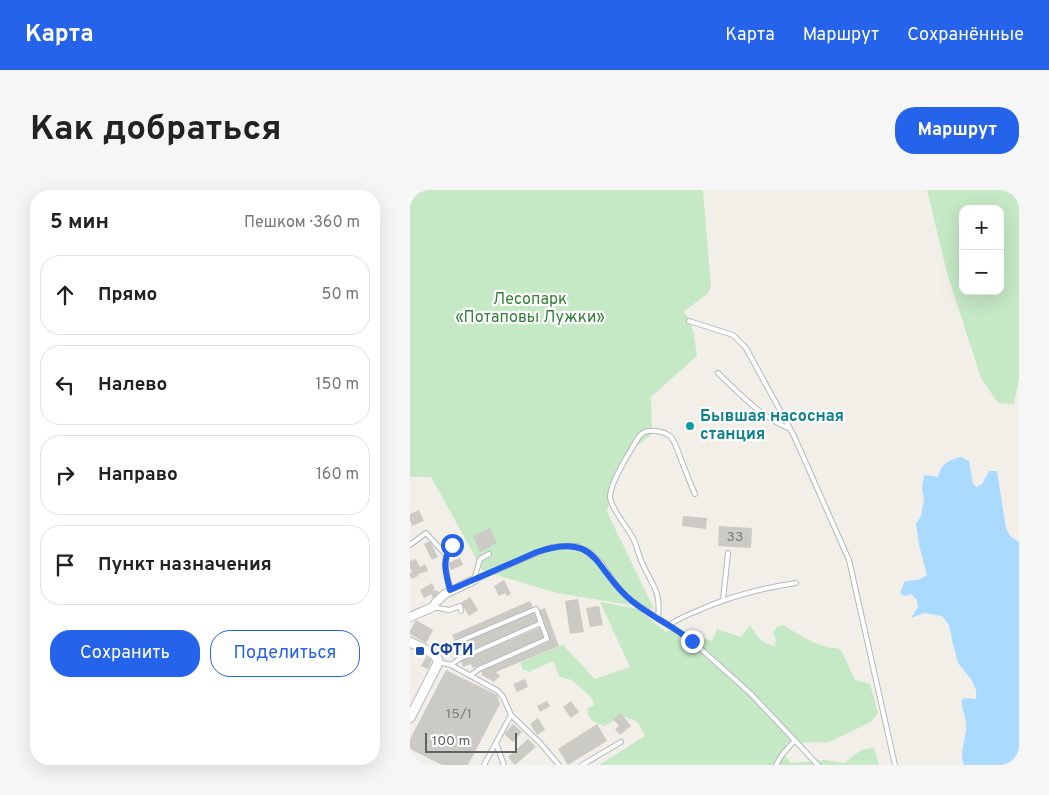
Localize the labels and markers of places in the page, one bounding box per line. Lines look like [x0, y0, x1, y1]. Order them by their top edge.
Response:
place label: Бывшая насосная станция [700, 407, 844, 445]
marker: Бывшая насосная станция [684, 420, 696, 432]
place label: СФТИ [430, 641, 474, 661]
marker: СФТИ [414, 645, 426, 657]

